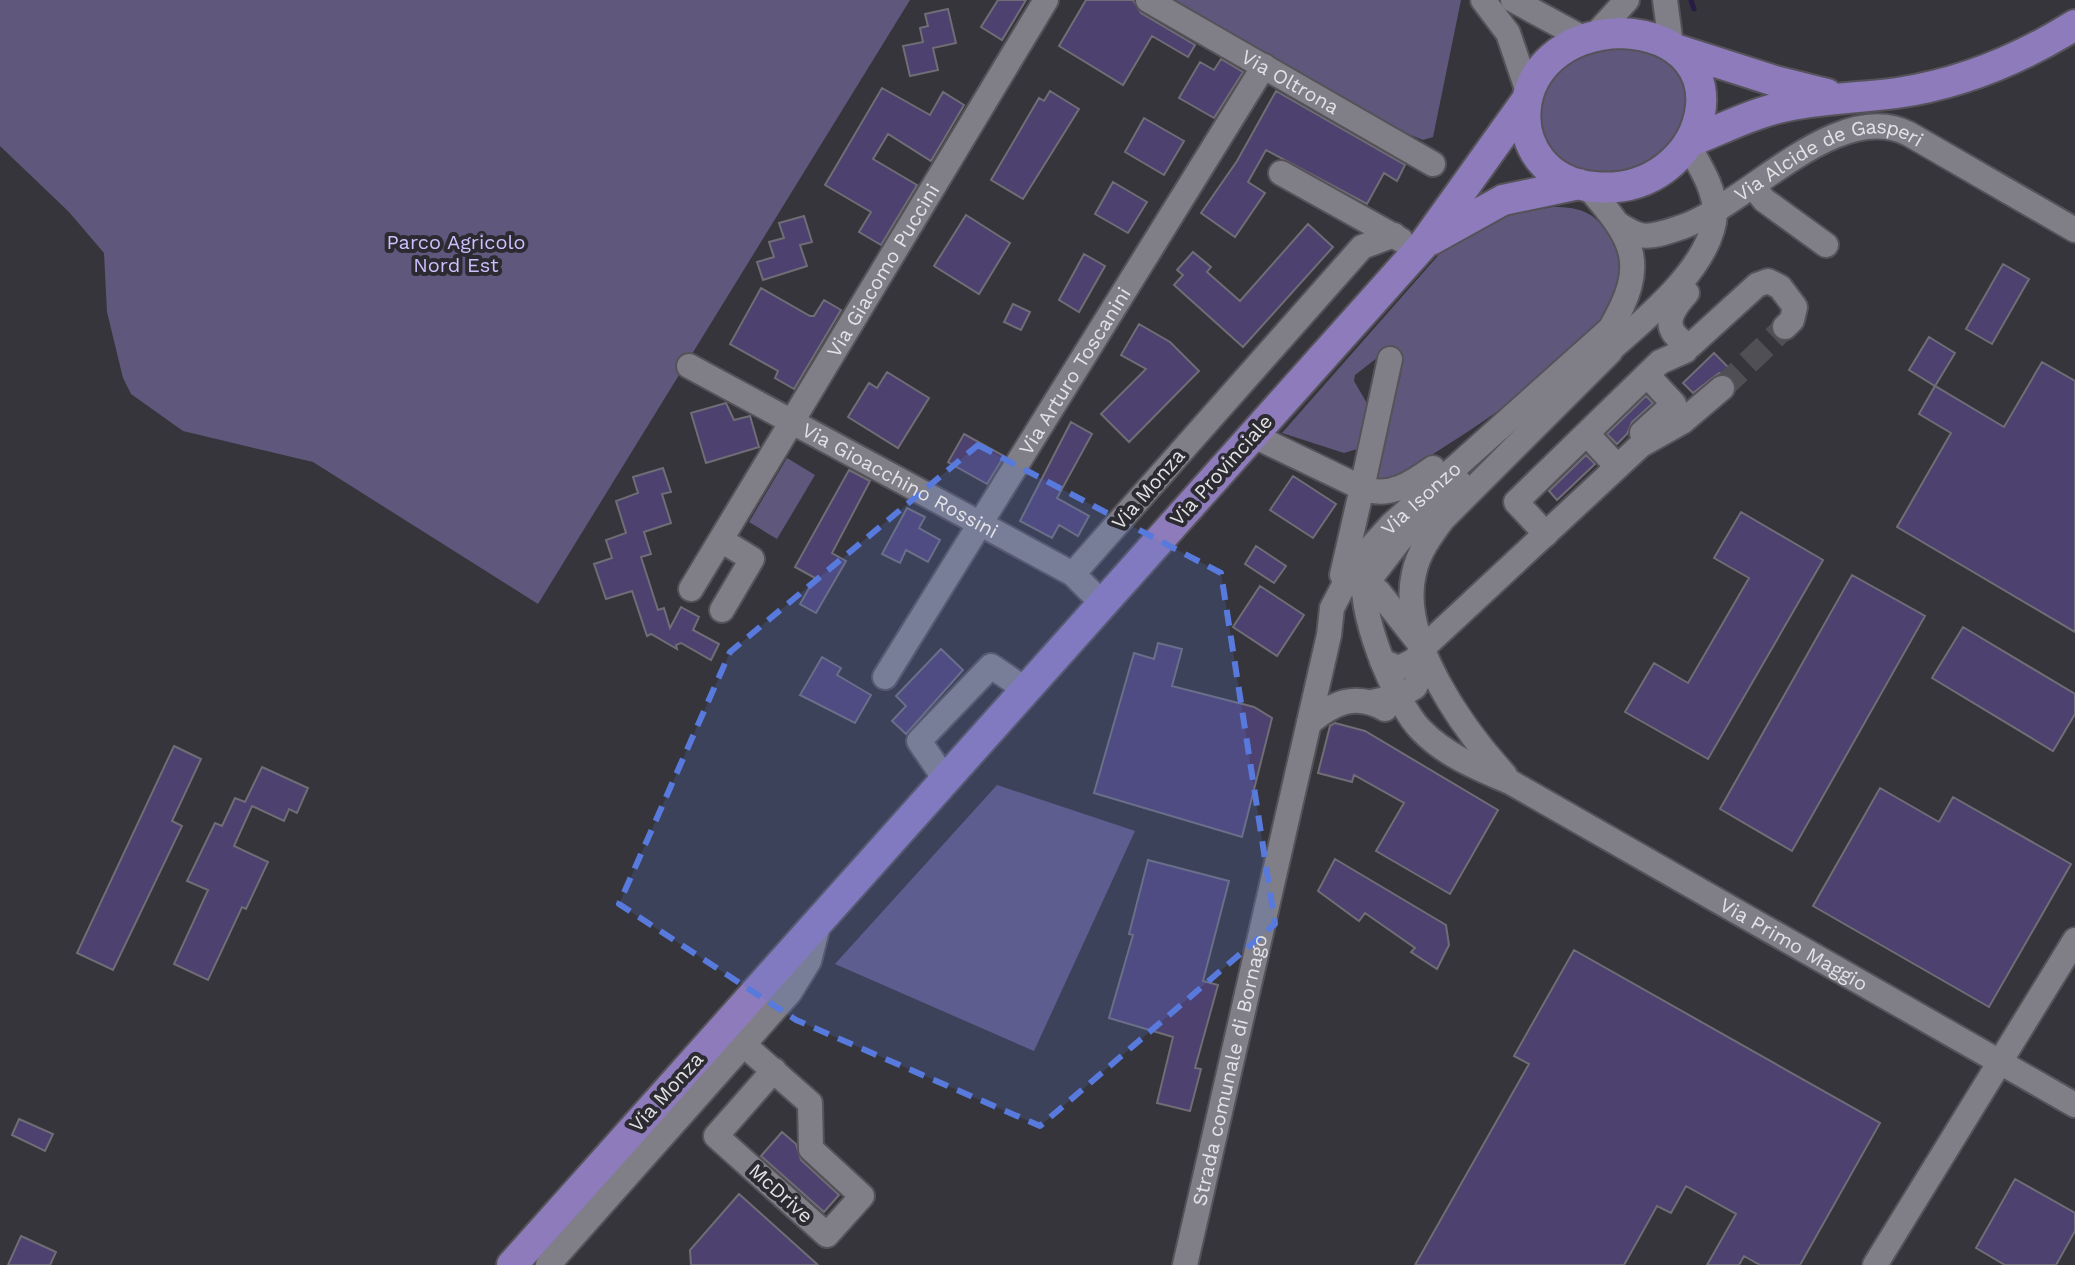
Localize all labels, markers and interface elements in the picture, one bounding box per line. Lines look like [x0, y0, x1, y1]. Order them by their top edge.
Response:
street label: Via Oltrona [1237, 44, 1343, 119]
street label: Via Alcide de Gasperi [1730, 114, 1928, 207]
street label: Via Giacomo Puccini [822, 179, 944, 361]
park label: Parco Agricolo Nord Est [386, 230, 526, 277]
street label: Via Arturo Toscanini [1014, 283, 1136, 460]
street label: Via Provinciale [1165, 409, 1277, 531]
street label: Via Gioacchino Rossini [798, 417, 1002, 543]
street label: Via Monza [1106, 444, 1190, 534]
street label: Via Isonzo [1376, 456, 1466, 540]
street label: Via Primo Maggio [1716, 892, 1872, 996]
street label: Strada comunale di Bornago [1187, 932, 1272, 1208]
street label: Via Monza [624, 1047, 708, 1137]
street label: McDrive [744, 1158, 818, 1228]

